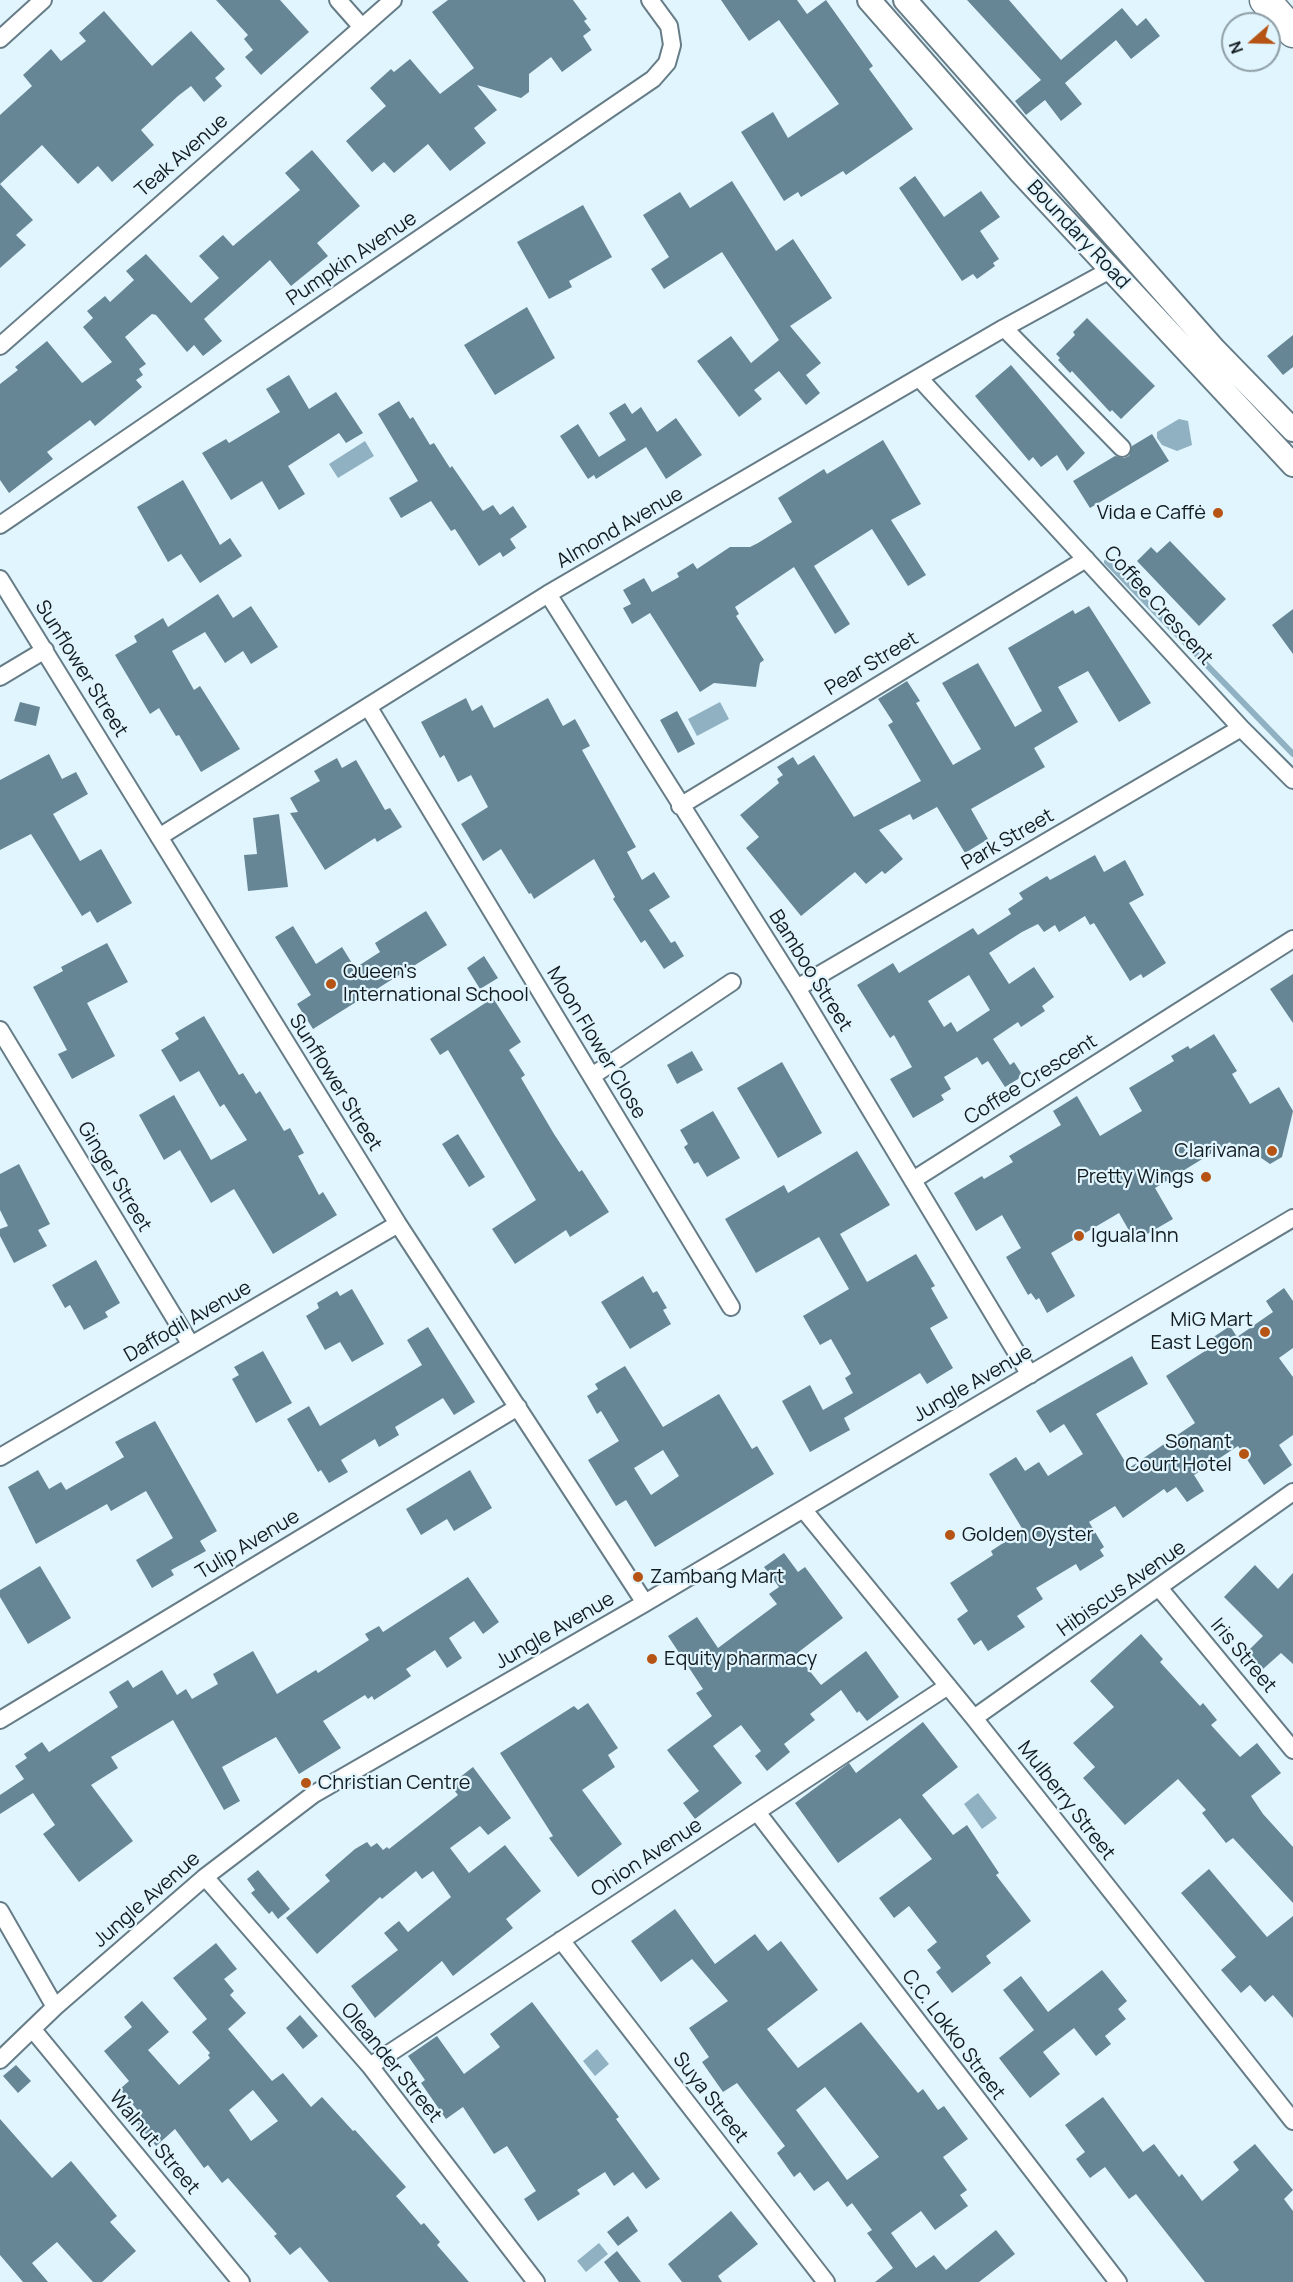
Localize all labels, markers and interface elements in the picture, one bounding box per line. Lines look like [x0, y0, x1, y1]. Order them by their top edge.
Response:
north arrow [1221, 12, 1281, 72]
text: N [1224, 38, 1248, 57]
street label: Teak Avenue [131, 109, 233, 203]
street label: Boundary Road [1022, 176, 1134, 294]
street label: Pumpkin Avenue [282, 207, 422, 311]
street label: Almond Avenue [552, 482, 688, 574]
place label: Vida e Caffė [1097, 501, 1206, 525]
marker: Vida e Caffė [1211, 506, 1225, 520]
street label: Coffee Crescent [1098, 542, 1218, 670]
street label: Sunflower Street [29, 596, 133, 742]
street label: Pear Street [821, 627, 923, 701]
street label: Park Street [958, 804, 1058, 876]
street label: Bamboo Street [763, 906, 857, 1036]
place label: Queen's International School [343, 960, 529, 1007]
street label: Moon Flower Close [541, 963, 651, 1123]
marker: Queen's International School [324, 977, 338, 991]
street label: Sunflower Street [283, 1010, 387, 1156]
street label: Coffee Crescent [960, 1030, 1102, 1130]
street label: Ginger Street [72, 1118, 156, 1236]
place label: Clarivana [1174, 1139, 1260, 1163]
marker: Clarivana [1265, 1144, 1279, 1158]
place label: Pretty Wings [1077, 1165, 1194, 1189]
marker: Pretty Wings [1199, 1170, 1213, 1184]
place label: Iguala Inn [1091, 1224, 1179, 1248]
marker: Iguala Inn [1072, 1229, 1086, 1243]
street label: Daffodil Avenue [120, 1276, 256, 1368]
place label: MiG Mart East Legon [1151, 1308, 1253, 1355]
marker: MiG Mart East Legon [1258, 1325, 1272, 1339]
street label: Jungle Avenue [909, 1340, 1037, 1428]
place label: Sonant Court Hotel [1125, 1430, 1232, 1477]
marker: Sonant Court Hotel [1237, 1447, 1251, 1461]
street label: Tulip Avenue [192, 1505, 304, 1585]
place label: Golden Oyster [962, 1523, 1094, 1547]
marker: Golden Oyster [943, 1528, 957, 1542]
street label: Hibiscus Avenue [1053, 1536, 1191, 1642]
place label: Zambang Mart [650, 1565, 784, 1589]
marker: Zambang Mart [631, 1570, 645, 1584]
street label: Jungle Avenue [491, 1587, 619, 1675]
street label: Iris Street [1205, 1614, 1281, 1698]
place label: Equity pharmacy [664, 1647, 817, 1671]
marker: Equity pharmacy [645, 1652, 659, 1666]
street label: Mulberry Street [1012, 1737, 1120, 1865]
place label: Christian Centre [318, 1771, 471, 1795]
marker: Christian Centre [299, 1776, 313, 1790]
street label: Onion Avenue [587, 1813, 707, 1903]
street label: Jungle Avenue [89, 1847, 205, 1953]
street label: C.C. Lokko Street [896, 1965, 1010, 2105]
street label: Oleander Street [335, 1998, 447, 2128]
street label: Suya Street [667, 2048, 753, 2148]
street label: Walnut Street [104, 2086, 204, 2200]

